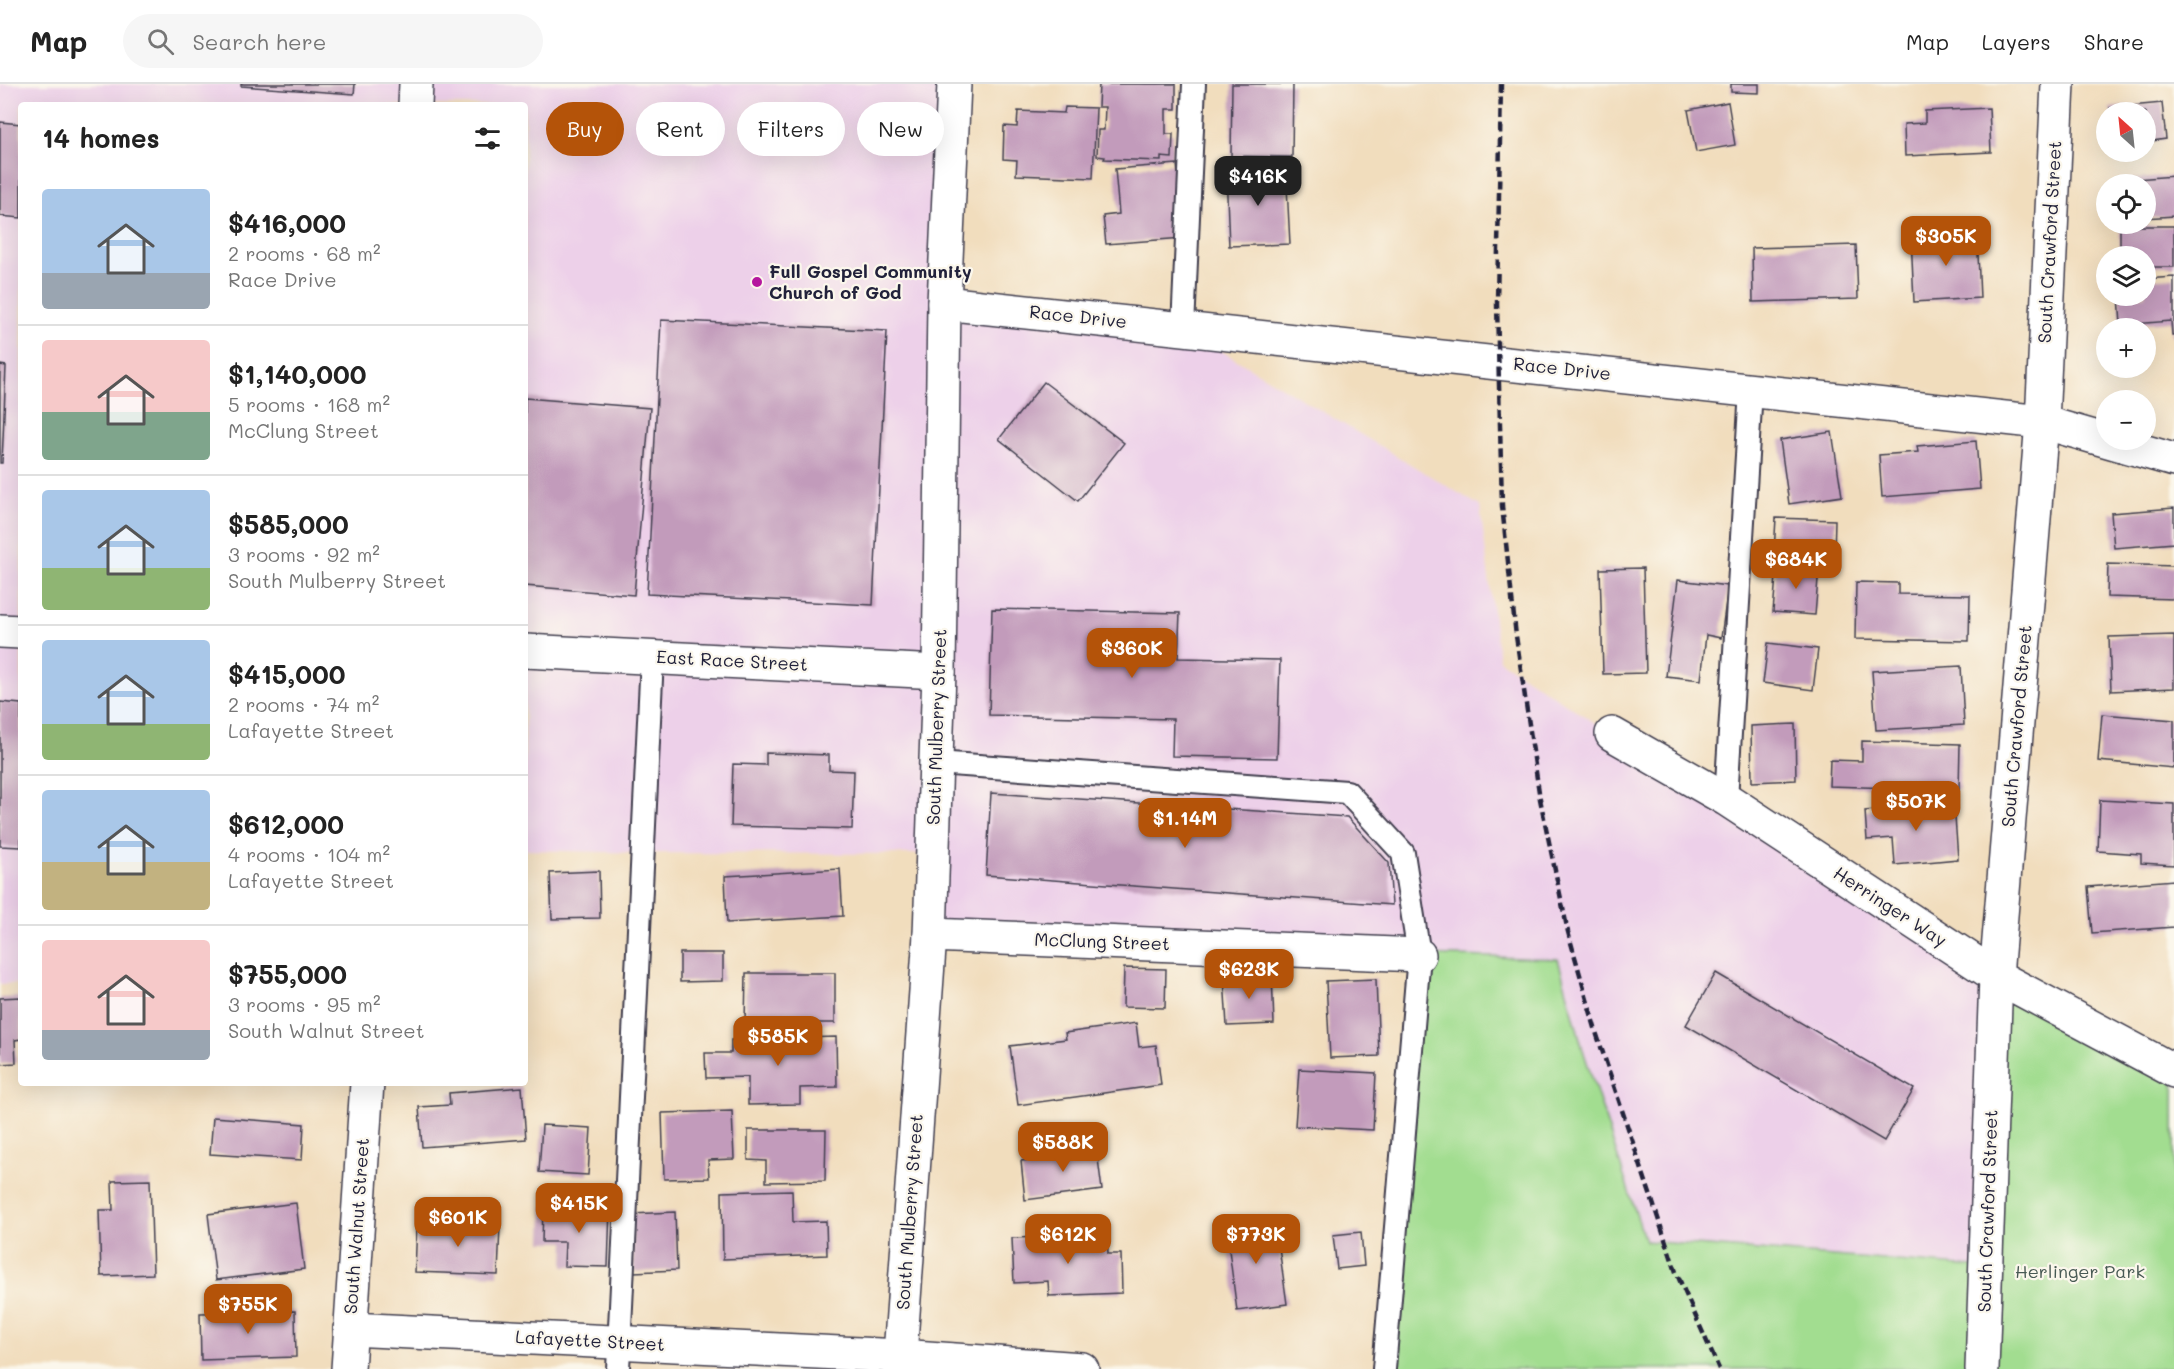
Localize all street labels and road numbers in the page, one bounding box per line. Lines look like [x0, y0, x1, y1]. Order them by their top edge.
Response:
street label: South Crawford Street [2032, 140, 2066, 344]
street label: Race Drive [1028, 299, 1128, 333]
street label: Race Drive [1512, 351, 1612, 385]
street label: South Crawford Street [1995, 624, 2037, 828]
street label: South Mulberry Street [921, 628, 951, 825]
street label: East Race Street [656, 644, 808, 676]
street label: Herringer Way [1829, 861, 1952, 952]
street label: McClung Street [1034, 927, 1170, 955]
street label: South Crawford Street [1971, 1109, 2003, 1313]
street label: South Mulberry Street [890, 1113, 928, 1311]
street label: South Walnut Street [338, 1137, 374, 1315]
street label: Lafayette Street [515, 1324, 665, 1356]

